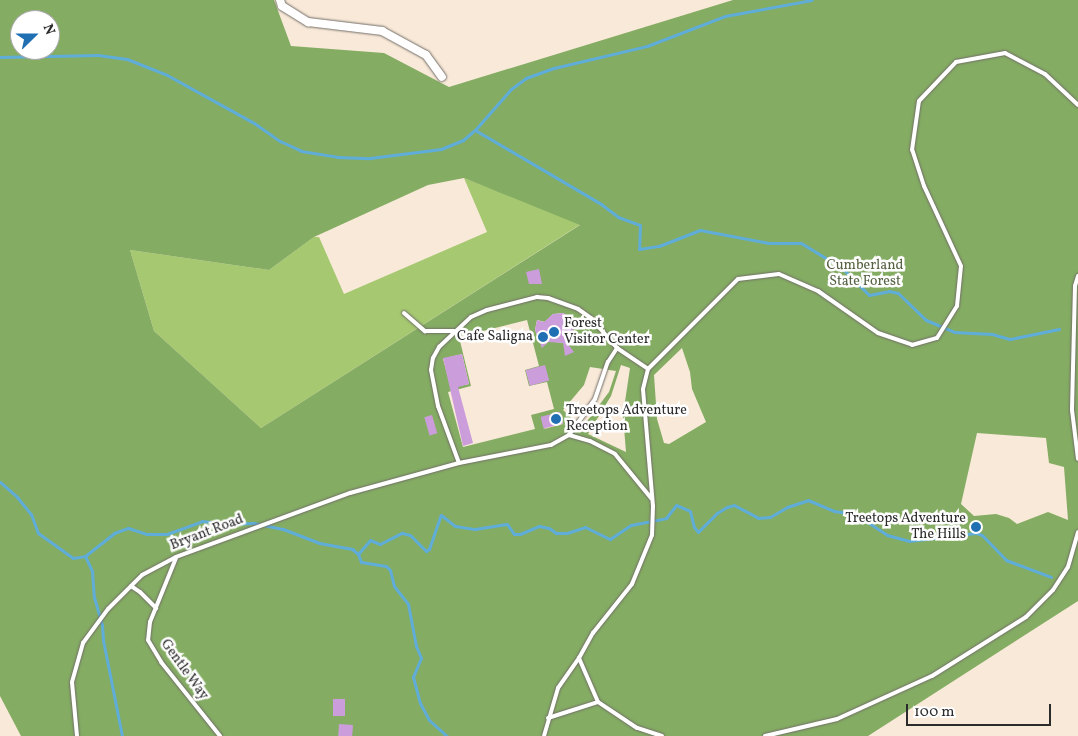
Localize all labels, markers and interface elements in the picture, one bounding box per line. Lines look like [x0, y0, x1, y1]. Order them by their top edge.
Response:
north arrow [10, 10, 60, 60]
text: N [38, 21, 59, 38]
park label: Cumberland State Forest [827, 258, 903, 290]
place label: Forest Visitor Center [564, 316, 650, 348]
marker: Forest Visitor Center [548, 326, 560, 338]
place label: Cafe Saligna [457, 329, 533, 345]
marker: Cafe Saligna [537, 331, 549, 343]
place label: Treetops Adventure Reception [566, 403, 687, 436]
marker: Treetops Adventure Reception [550, 413, 562, 425]
street label: Bryant Road [168, 511, 246, 555]
place label: Treetops Adventure The Hills [845, 511, 966, 544]
marker: Treetops Adventure The Hills [970, 521, 982, 533]
street label: Gentle Way [156, 636, 212, 704]
scale bar [908, 694, 1053, 726]
text: 100 m [914, 702, 954, 723]

